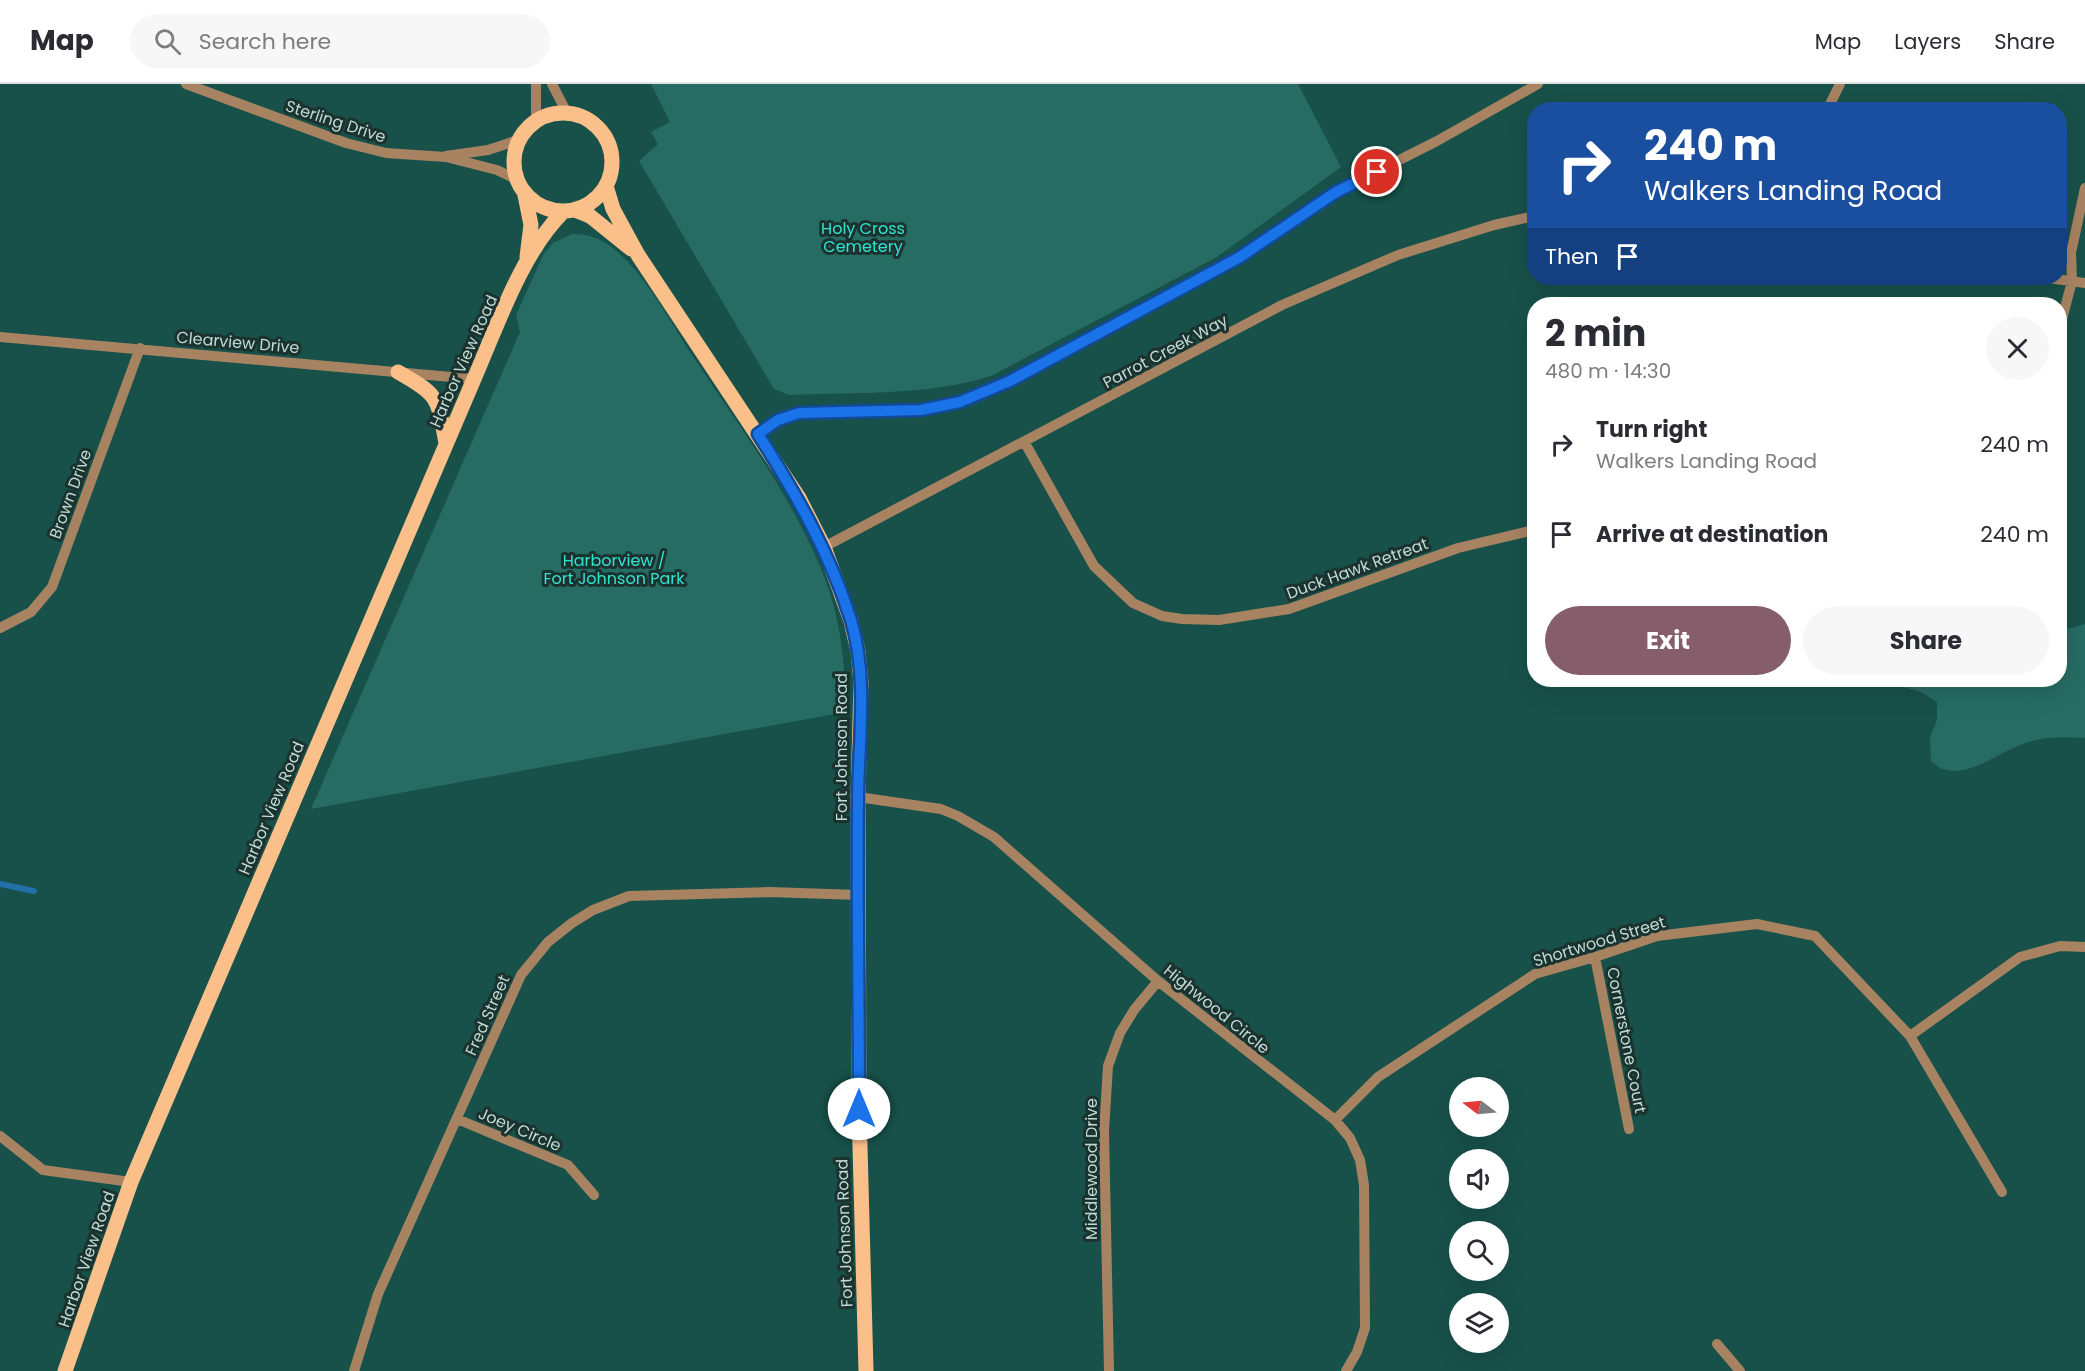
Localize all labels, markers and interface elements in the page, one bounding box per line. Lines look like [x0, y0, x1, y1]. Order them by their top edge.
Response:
search box [130, 14, 550, 68]
text: Map [30, 21, 94, 60]
icon: search [151, 25, 184, 58]
text: Search here [199, 26, 331, 57]
text: Map [1815, 27, 1861, 56]
text: Layers [1894, 27, 1961, 56]
text: Share [1994, 27, 2055, 56]
street label: Sterling Drive [283, 94, 389, 149]
text: 240 m [1644, 116, 1777, 175]
icon: right [1545, 126, 1623, 204]
pin [1351, 146, 1402, 197]
icon: arrive [1360, 155, 1393, 188]
text: Walkers Landing Road [1644, 172, 1942, 209]
park label: Holy Cross Cemetery [821, 217, 905, 258]
icon: arrive [1611, 240, 1644, 273]
text: Then [1545, 241, 1599, 272]
street label: Harbor View Road [424, 291, 503, 431]
text: 2 min [1545, 308, 1646, 359]
street label: Parrot Creek Way [1099, 309, 1232, 394]
button: close [1986, 317, 2049, 380]
street label: Clearview Drive [176, 326, 300, 359]
text: 480 m · 14:30 [1545, 357, 1671, 385]
text: Turn right [1596, 414, 1707, 445]
icon: right [1545, 428, 1578, 461]
text: 240 m [1980, 429, 2049, 460]
street label: Brown Drive [44, 446, 97, 542]
text: Walkers Landing Road [1596, 447, 1817, 475]
icon: arrive [1545, 518, 1578, 551]
text: Arrive at destination [1596, 519, 1828, 550]
text: 240 m [1980, 519, 2049, 550]
street label: Duck Hawk Retreat [1283, 532, 1431, 605]
park label: Harborview / Fort Johnson Park [544, 549, 685, 590]
button: Exit [1545, 606, 1791, 675]
button: Share [1803, 606, 2049, 675]
street label: Fort Johnson Road [830, 673, 853, 821]
street label: Harbor View Road [233, 738, 310, 878]
street label: Shortwood Street [1530, 910, 1668, 973]
street label: Highwood Circle [1159, 959, 1275, 1059]
street label: Cornerstone Court [1601, 965, 1652, 1115]
street label: Fred Street [459, 971, 516, 1059]
position arrow [827, 1077, 891, 1141]
north arrow [1449, 1077, 1509, 1137]
map controls [1449, 1077, 1509, 1353]
street label: Middlewood Drive [1080, 1098, 1103, 1240]
street label: Joey Circle [475, 1102, 565, 1157]
button: sound [1449, 1149, 1509, 1209]
street label: Fort Johnson Road [830, 1158, 859, 1307]
street label: Harbor View Road [52, 1188, 121, 1330]
button: search [1449, 1221, 1509, 1281]
button: layers [1449, 1293, 1509, 1353]

